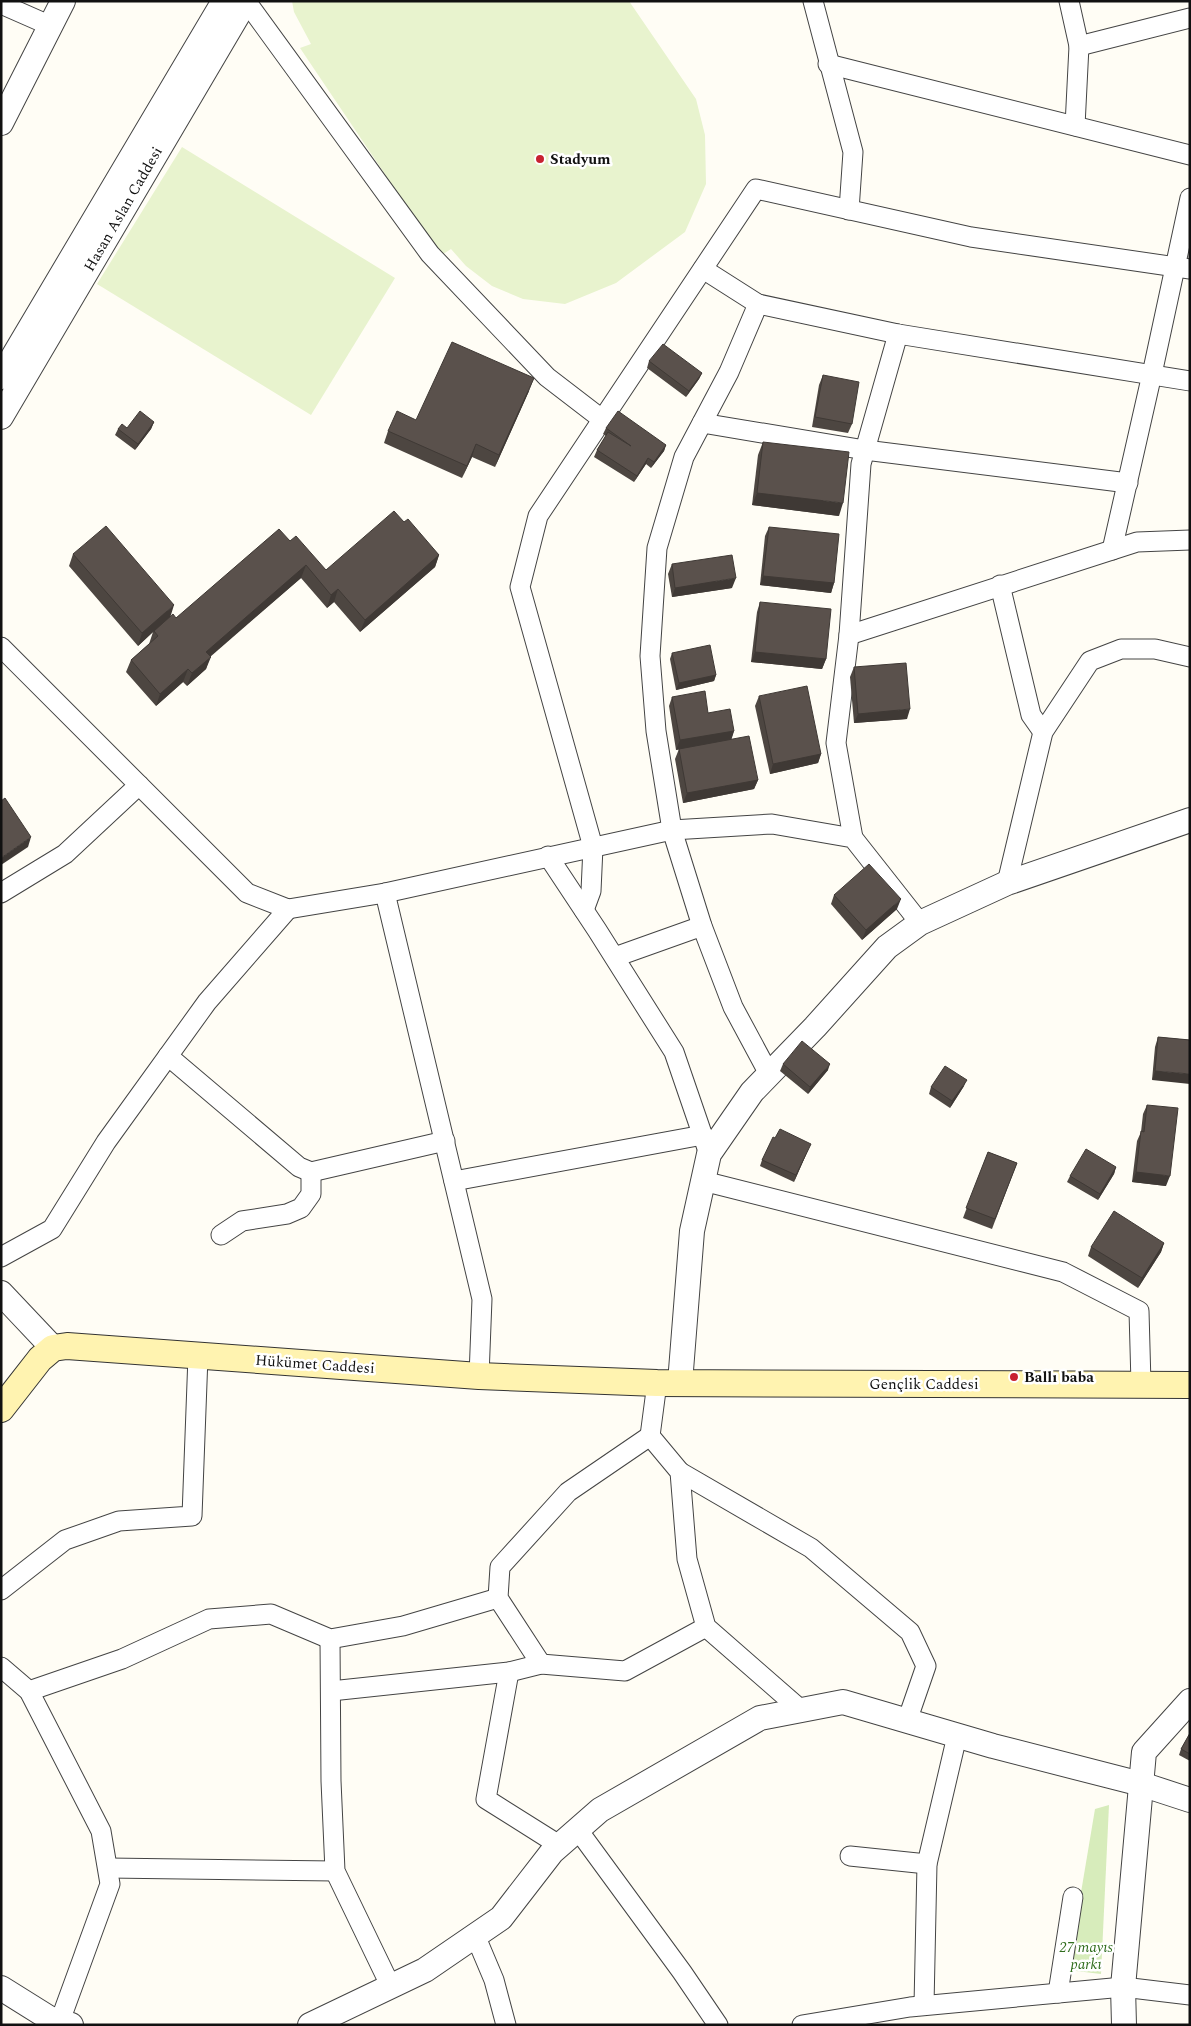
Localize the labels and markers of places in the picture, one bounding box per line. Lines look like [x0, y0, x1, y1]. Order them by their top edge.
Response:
place label: Stadyum [550, 148, 611, 171]
marker: Stadyum [534, 153, 546, 165]
place label: Ballı baba [1024, 1366, 1094, 1389]
marker: Ballı baba [1008, 1371, 1020, 1383]

